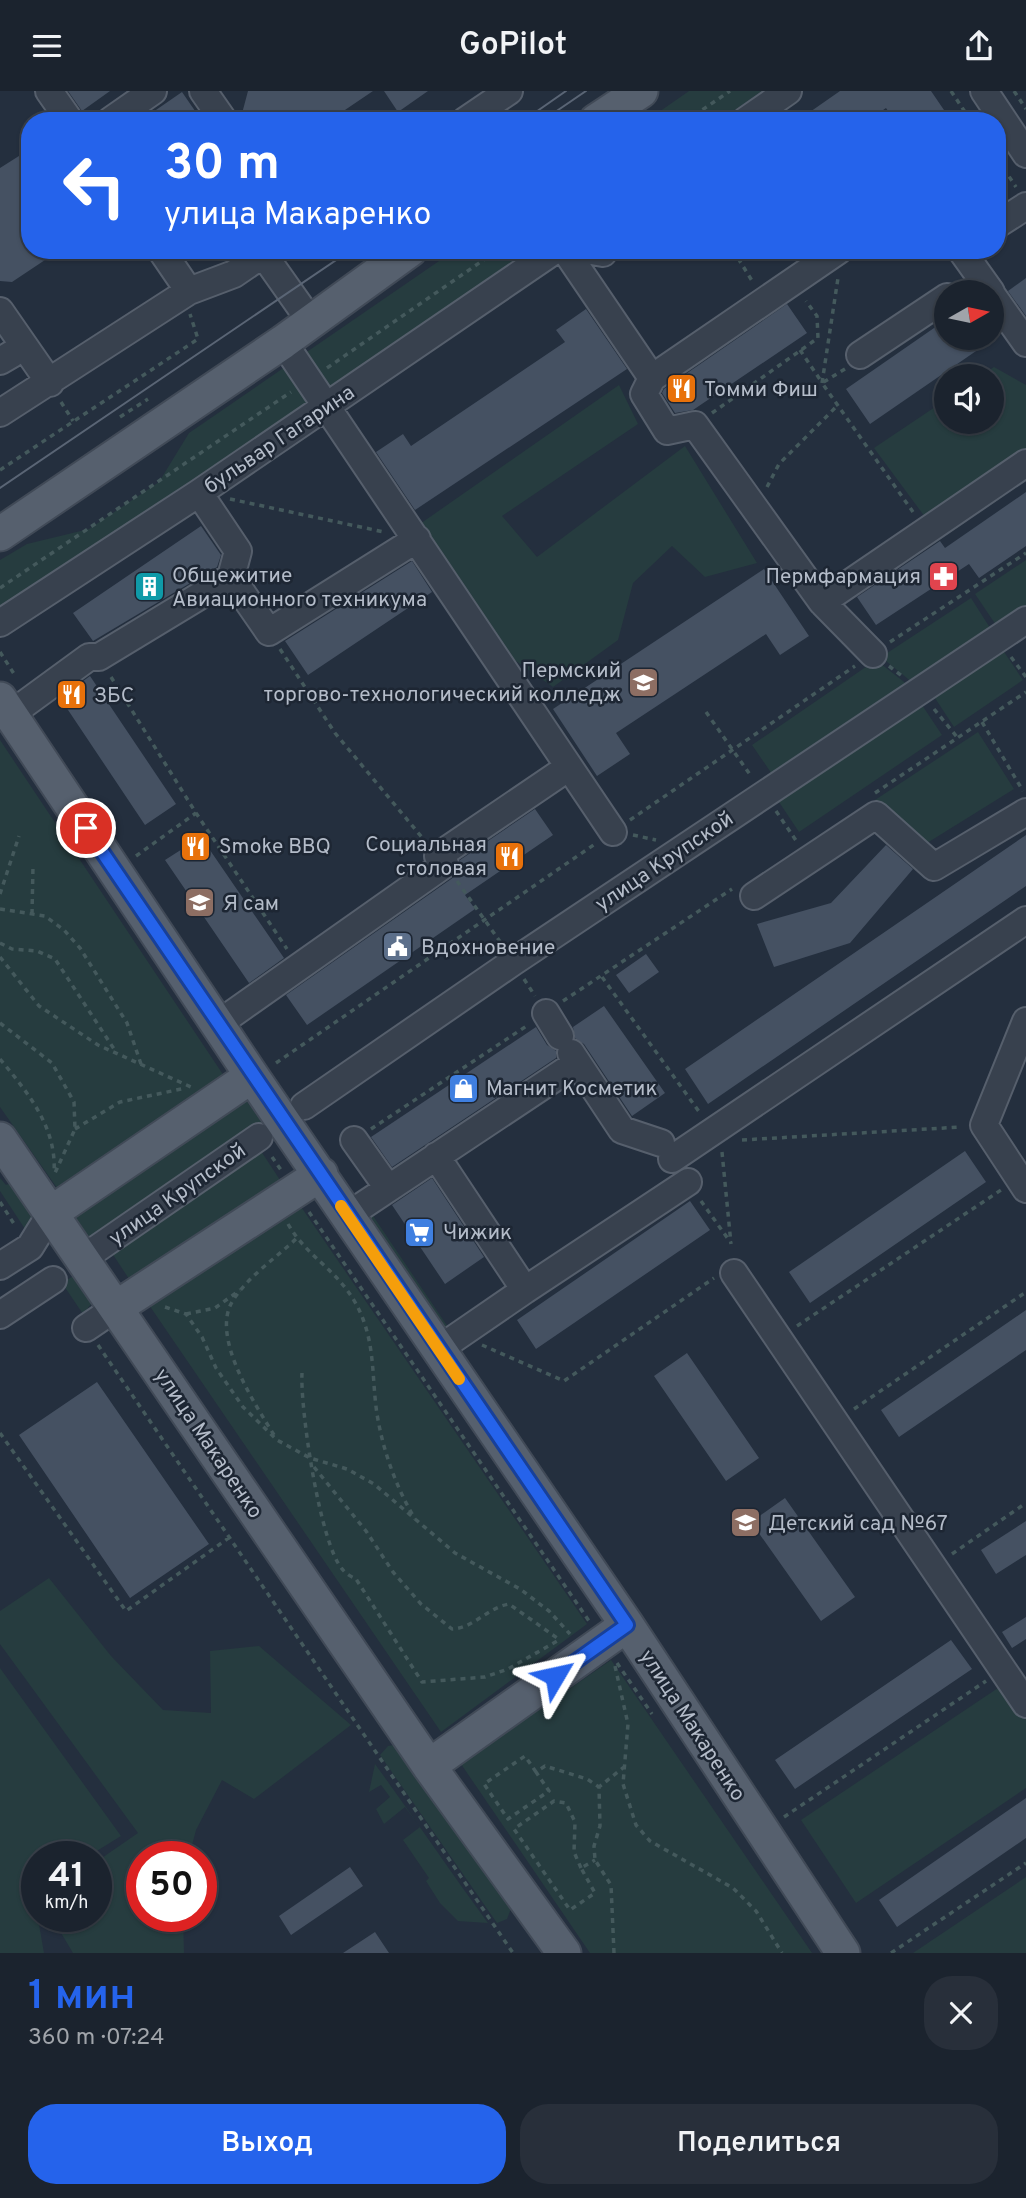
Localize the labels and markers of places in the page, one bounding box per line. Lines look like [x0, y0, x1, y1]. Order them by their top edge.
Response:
restaurant icon: Томми Фиш [664, 372, 698, 406]
place label: Томми Фиш [704, 377, 818, 404]
pharmacy icon: Пермфармация [927, 559, 961, 593]
place label: Общежитие Авиационного техникума [172, 563, 427, 614]
place label: Пермфармация [765, 564, 921, 591]
building icon: Общежитие Авиационного техникума [132, 570, 166, 604]
place label: Пермский торгово-технологический колледж [264, 658, 621, 709]
school or university icon: Пермский торгово-технологический колледж [627, 665, 661, 699]
restaurant icon: ЗБС [54, 678, 88, 712]
place label: ЗБС [94, 683, 134, 710]
pin [56, 798, 116, 858]
restaurant icon: Smoke BBQ [179, 829, 213, 863]
place label: Социальная столовая [365, 832, 487, 883]
place label: Smoke BBQ [219, 834, 331, 861]
restaurant icon: Социальная столовая [493, 839, 527, 873]
school or university icon: Я сам [183, 886, 217, 920]
place label: Я сам [223, 891, 279, 918]
public building icon: Вдохновение [381, 930, 415, 964]
place label: Вдохновение [421, 935, 555, 962]
shop icon: Магнит Косметик [446, 1071, 480, 1105]
place label: Магнит Косметик [486, 1076, 657, 1103]
supermarket icon: Чижик [403, 1215, 437, 1249]
place label: Чижик [443, 1220, 512, 1247]
school or university icon: Детский сад №67 [728, 1506, 762, 1540]
place label: Детский сад №67 [768, 1511, 948, 1538]

